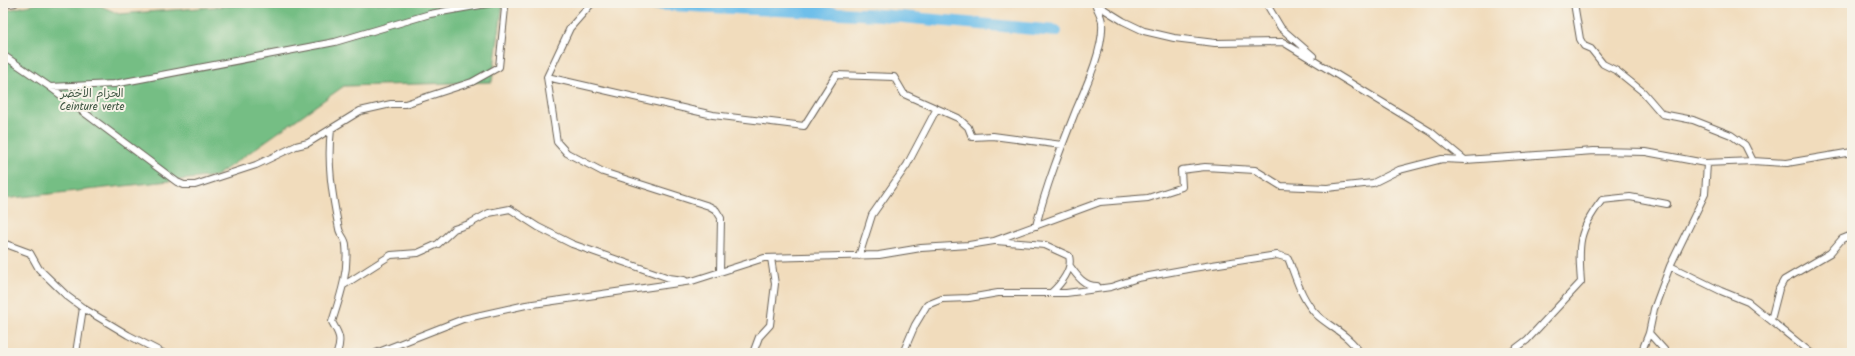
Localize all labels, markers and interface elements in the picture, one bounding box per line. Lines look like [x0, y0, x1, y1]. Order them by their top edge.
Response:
park label: الحزام الأخضر Ceinture verte [59, 85, 125, 116]

